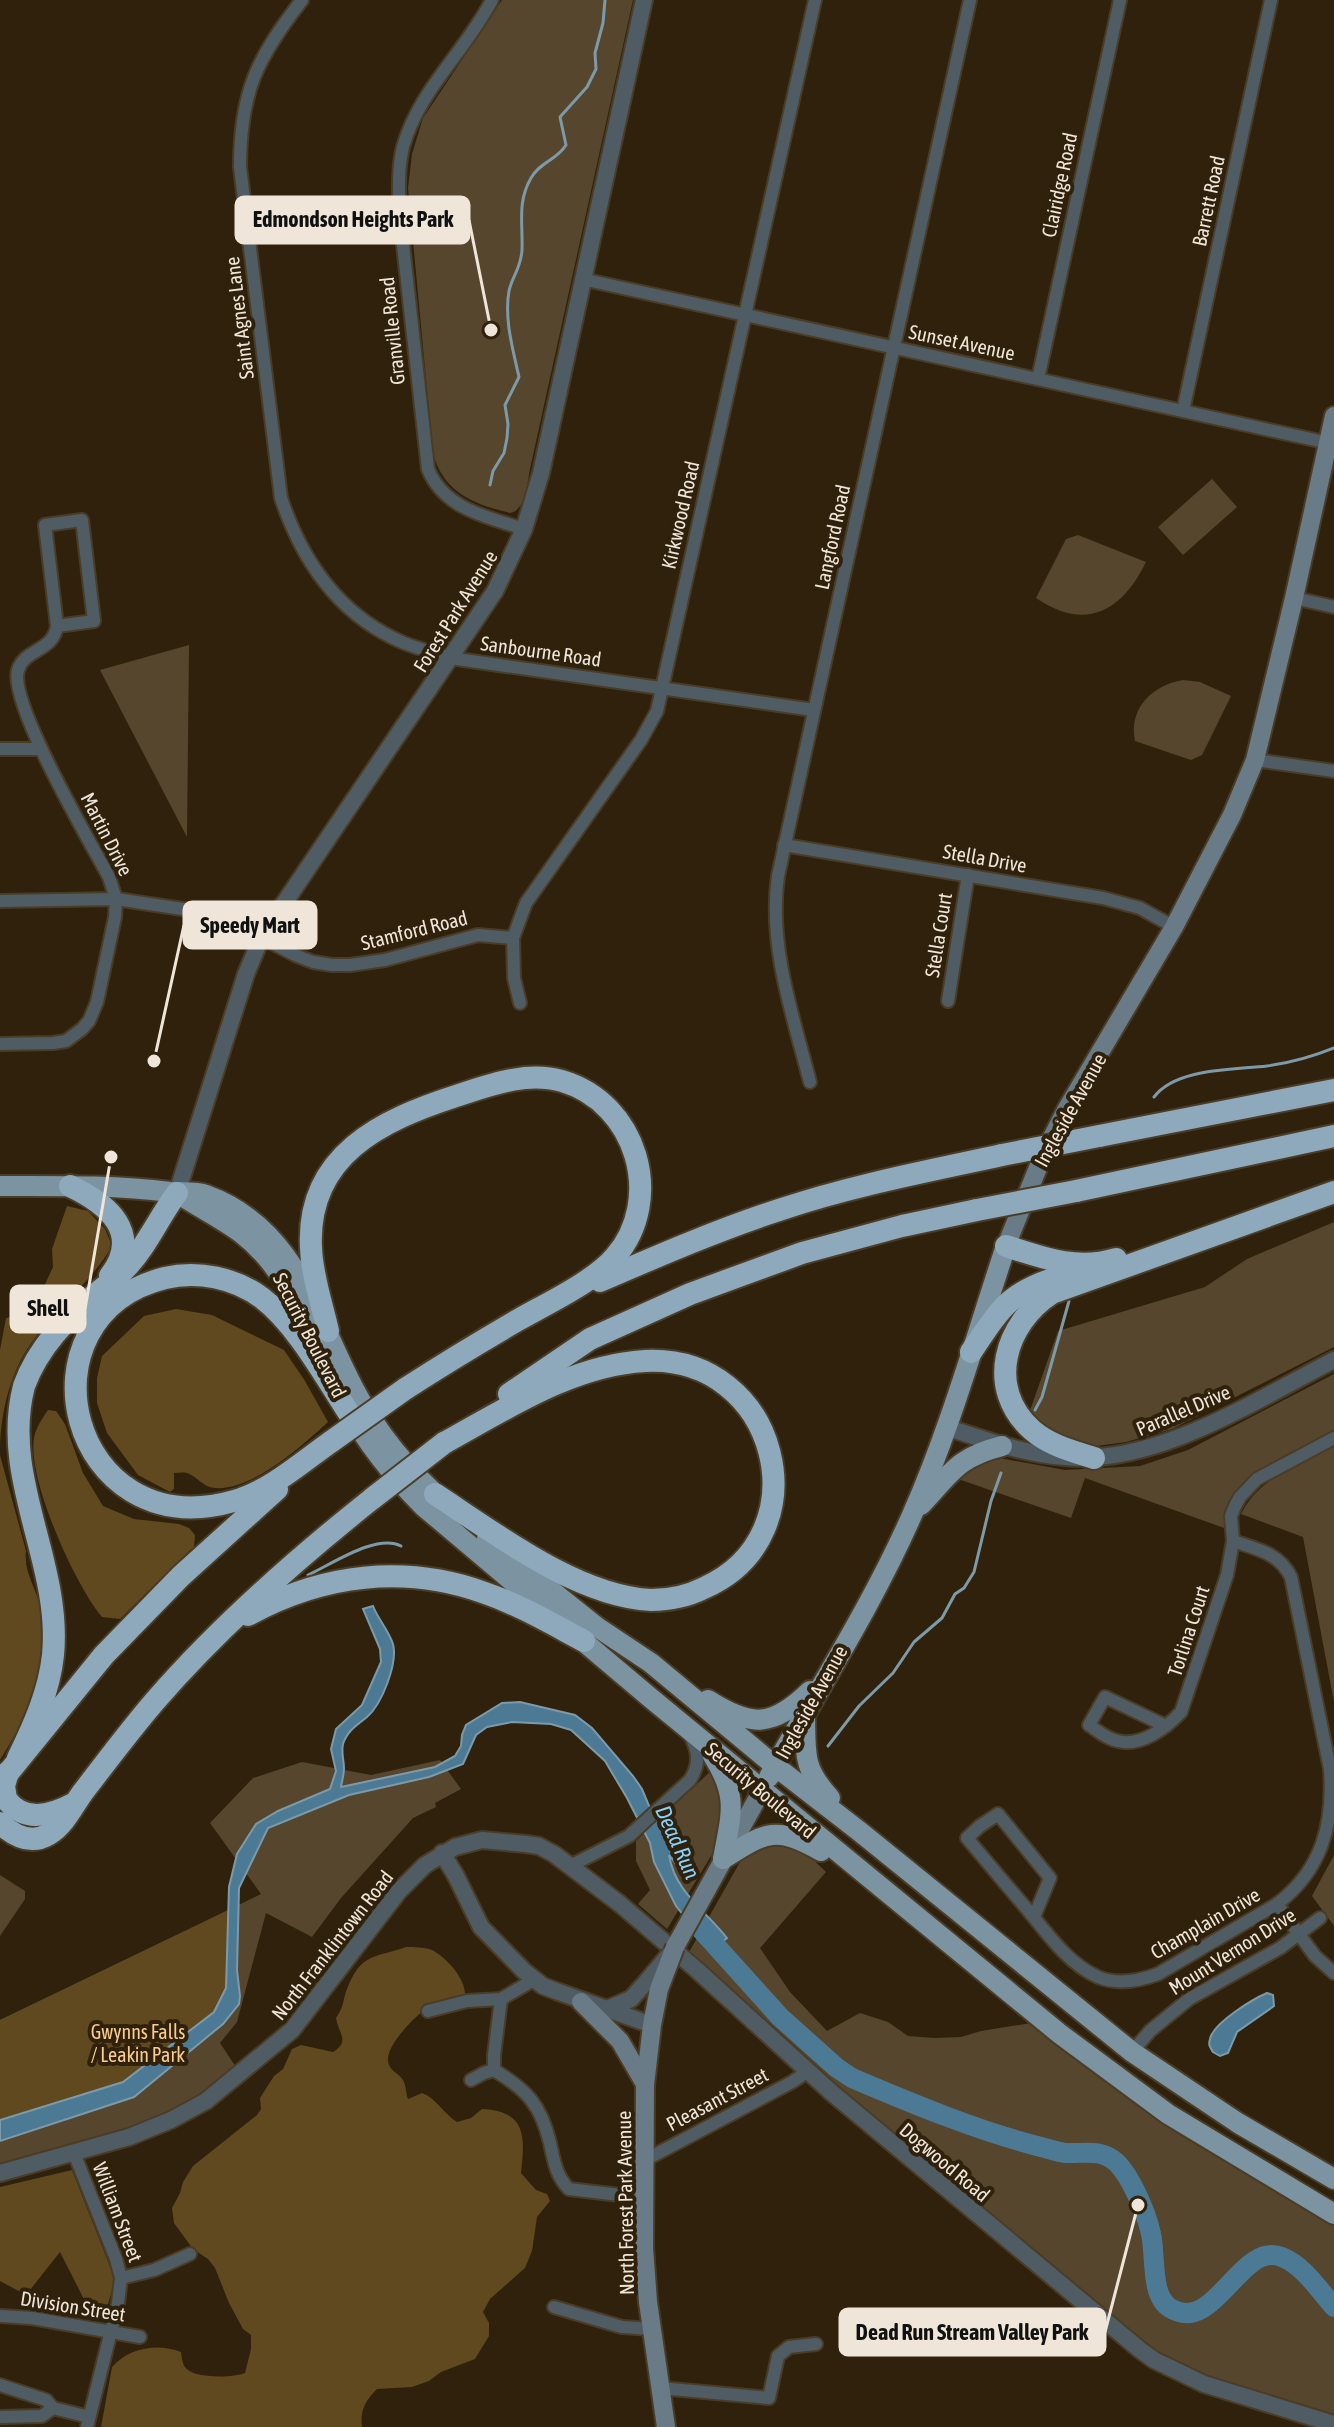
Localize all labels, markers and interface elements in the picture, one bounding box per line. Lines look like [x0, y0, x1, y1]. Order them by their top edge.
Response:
street label: Clairidge Road [1037, 131, 1081, 239]
street label: Barrett Road [1187, 154, 1229, 248]
callout: Edmondson Heights Park [236, 197, 469, 243]
text: Edmondson Heights Park [253, 206, 454, 232]
street label: Saint Agnes Lane [220, 255, 258, 381]
street label: Granville Road [375, 276, 409, 386]
street label: Sunset Avenue [907, 320, 1017, 364]
street label: Kirkwood Road [656, 459, 704, 571]
street label: Langford Road [810, 482, 854, 592]
street label: Forest Park Avenue [408, 546, 502, 676]
street label: Sanbourne Road [479, 631, 603, 671]
street label: Martin Drive [76, 789, 138, 879]
street label: Stella Drive [941, 839, 1029, 877]
street label: Stella Court [920, 891, 956, 979]
callout: Speedy Mart [184, 902, 316, 948]
street label: Stamford Road [358, 906, 470, 954]
text: Speedy Mart [200, 912, 300, 938]
street label: Ingleside Avenue [1029, 1049, 1111, 1171]
street label: Security Boulevard [269, 1269, 351, 1401]
callout: Shell [11, 1286, 85, 1332]
text: Shell [27, 1295, 70, 1321]
street label: Parallel Drive [1133, 1380, 1233, 1440]
street label: Torlina Court [1163, 1583, 1214, 1679]
street label: Ingleside Avenue [770, 1641, 852, 1763]
street label: Security Boulevard [701, 1737, 821, 1843]
water label: Dead Run [650, 1801, 706, 1883]
street label: North Franklintown Road [267, 1866, 397, 2024]
street label: Champlain Drive [1146, 1882, 1264, 1964]
street label: Mount Vernon Drive [1164, 1903, 1300, 1999]
park label: Gwynns Falls / Leakin Park [91, 2020, 185, 2066]
street label: Pleasant Street [662, 2063, 772, 2135]
street label: North Forest Park Avenue [612, 2111, 638, 2295]
street label: Dogwood Road [895, 2118, 995, 2206]
street label: William Street [89, 2159, 148, 2265]
street label: Division Street [19, 2286, 127, 2326]
callout: Dead Run Stream Valley Park [840, 2309, 1105, 2355]
text: Dead Run Stream Valley Park [856, 2319, 1089, 2345]

